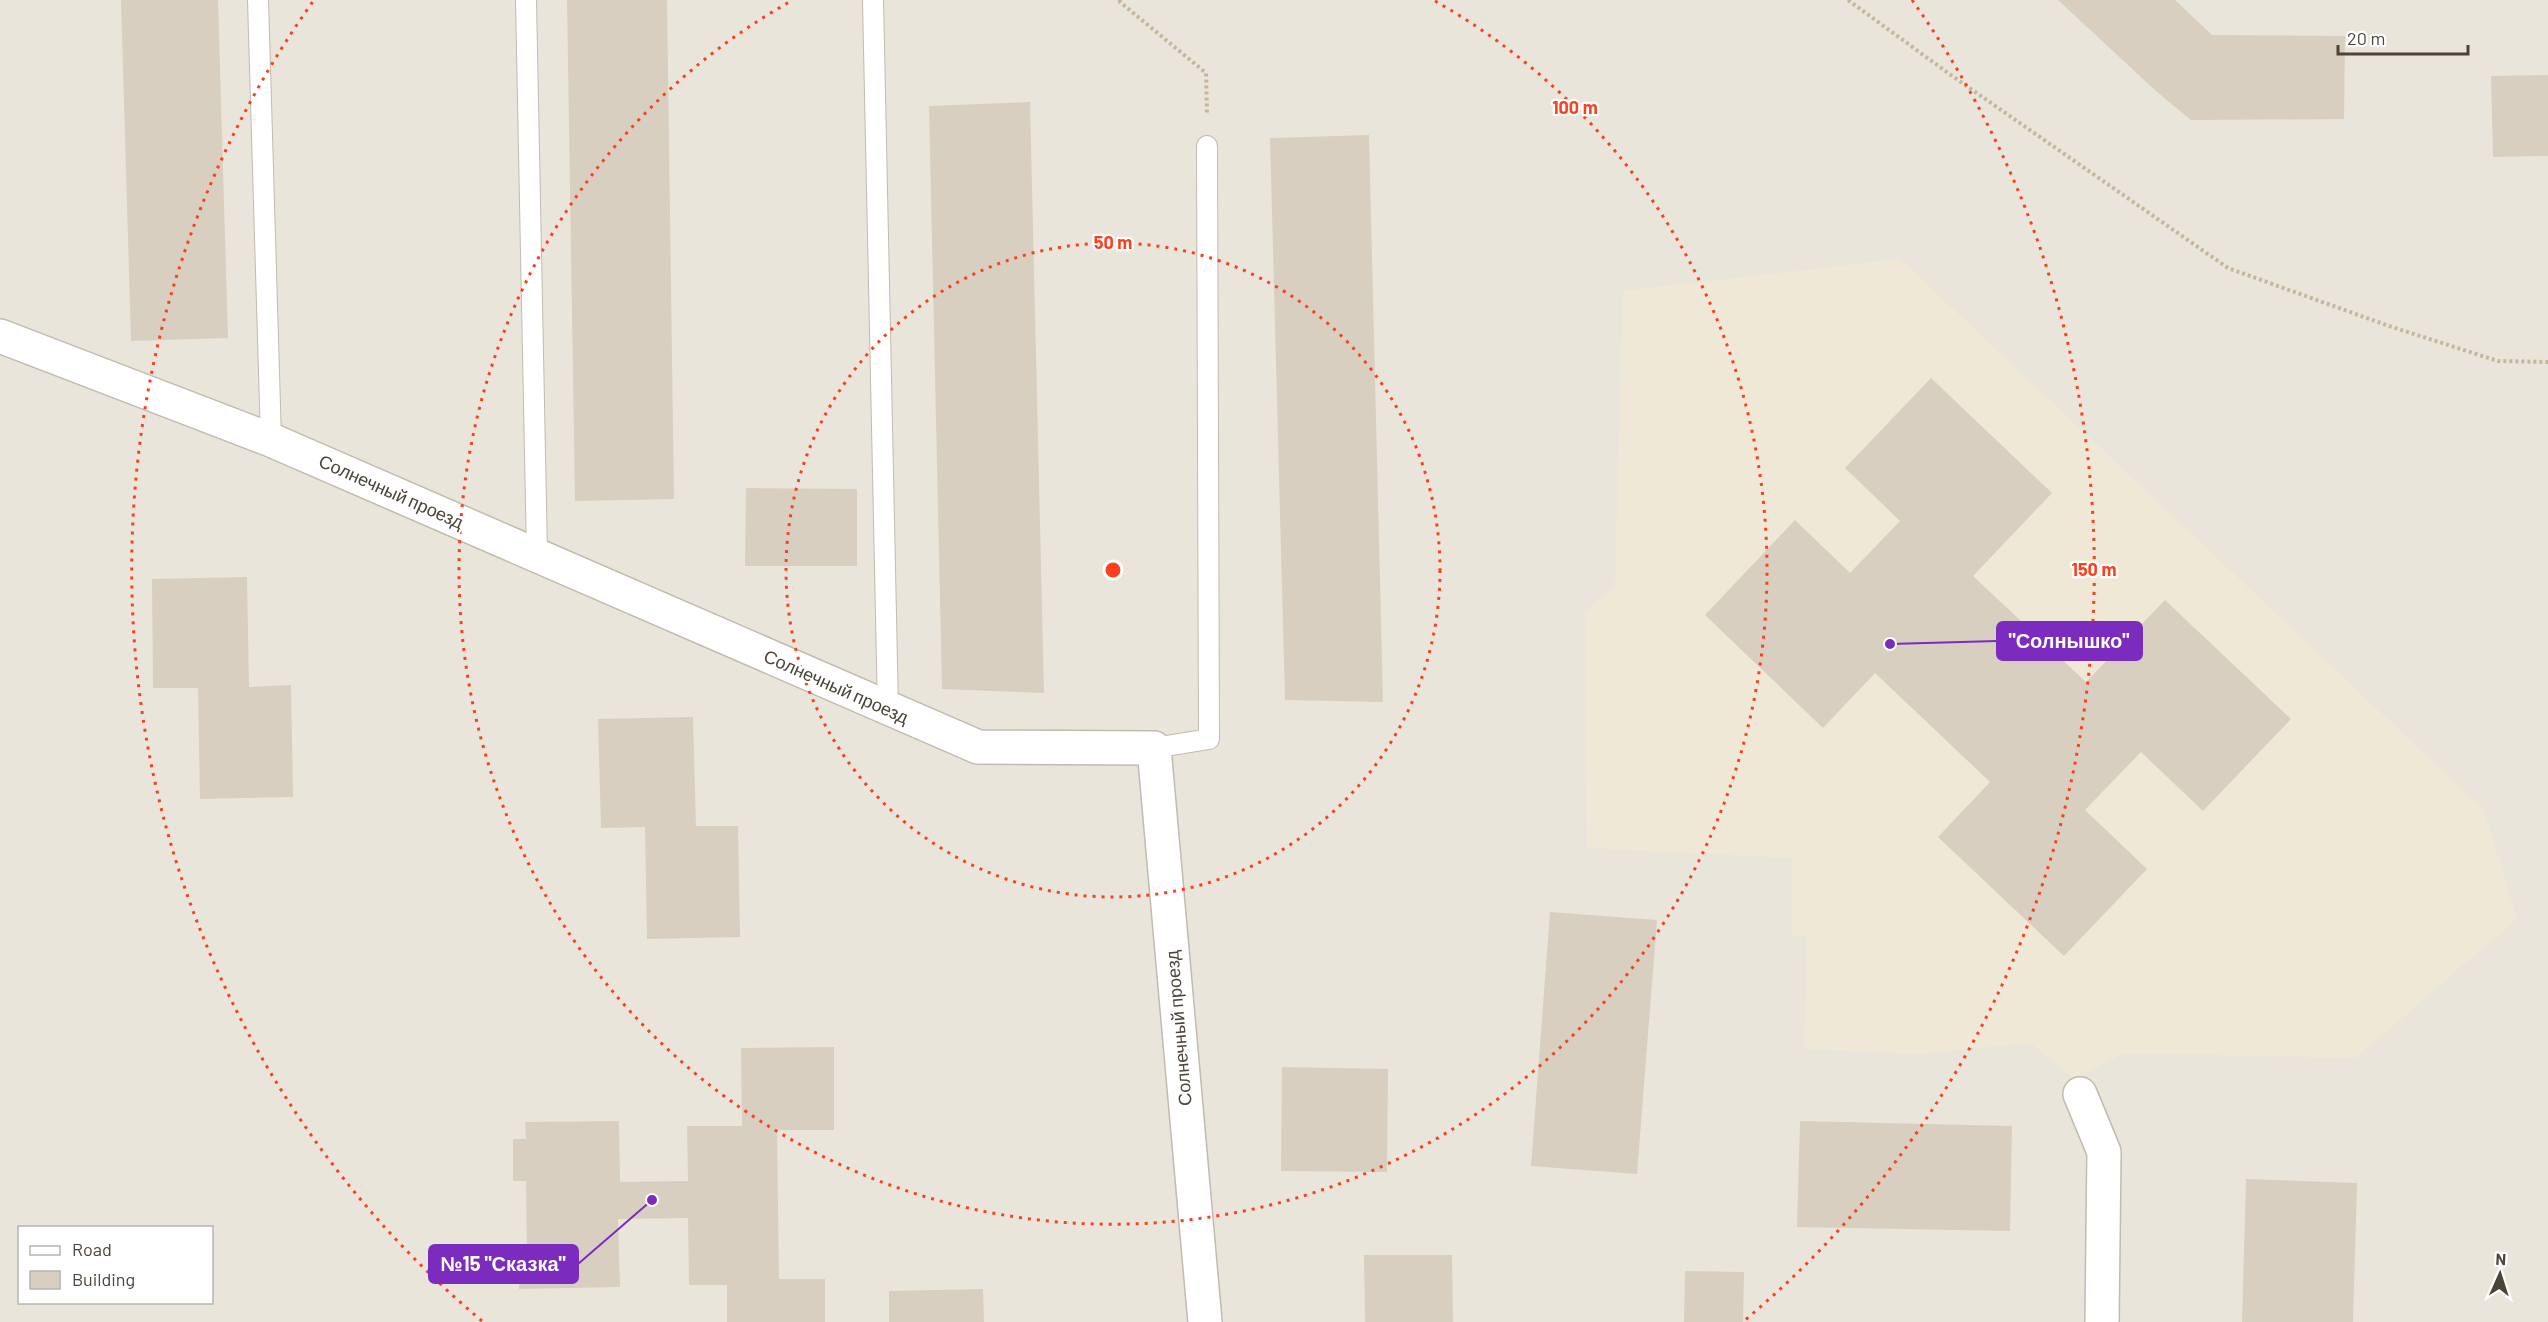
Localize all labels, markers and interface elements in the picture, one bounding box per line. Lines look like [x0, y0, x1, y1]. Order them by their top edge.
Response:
scale bar [2338, 18, 2468, 56]
text: 20 m [2347, 27, 2385, 49]
text: 100 m [1552, 96, 1598, 118]
text: 50 m [1094, 231, 1132, 253]
street label: Солнечный проезд [316, 449, 468, 533]
text: 150 m [2072, 558, 2116, 580]
centre of rings [1103, 560, 1123, 580]
callout: "Солнышко" [1997, 622, 2142, 660]
text: "Солнышко" [2008, 628, 2130, 652]
street label: Солнечный проезд [761, 644, 913, 728]
street label: Солнечный проезд [1160, 949, 1196, 1107]
legend [18, 1226, 213, 1304]
text: Road [72, 1238, 112, 1260]
north arrow [2470, 1244, 2530, 1304]
callout: №15 "Сказка" [429, 1245, 578, 1283]
text: N [2495, 1249, 2507, 1268]
text: №15 "Сказка" [440, 1251, 566, 1275]
text: Building [72, 1268, 135, 1290]

